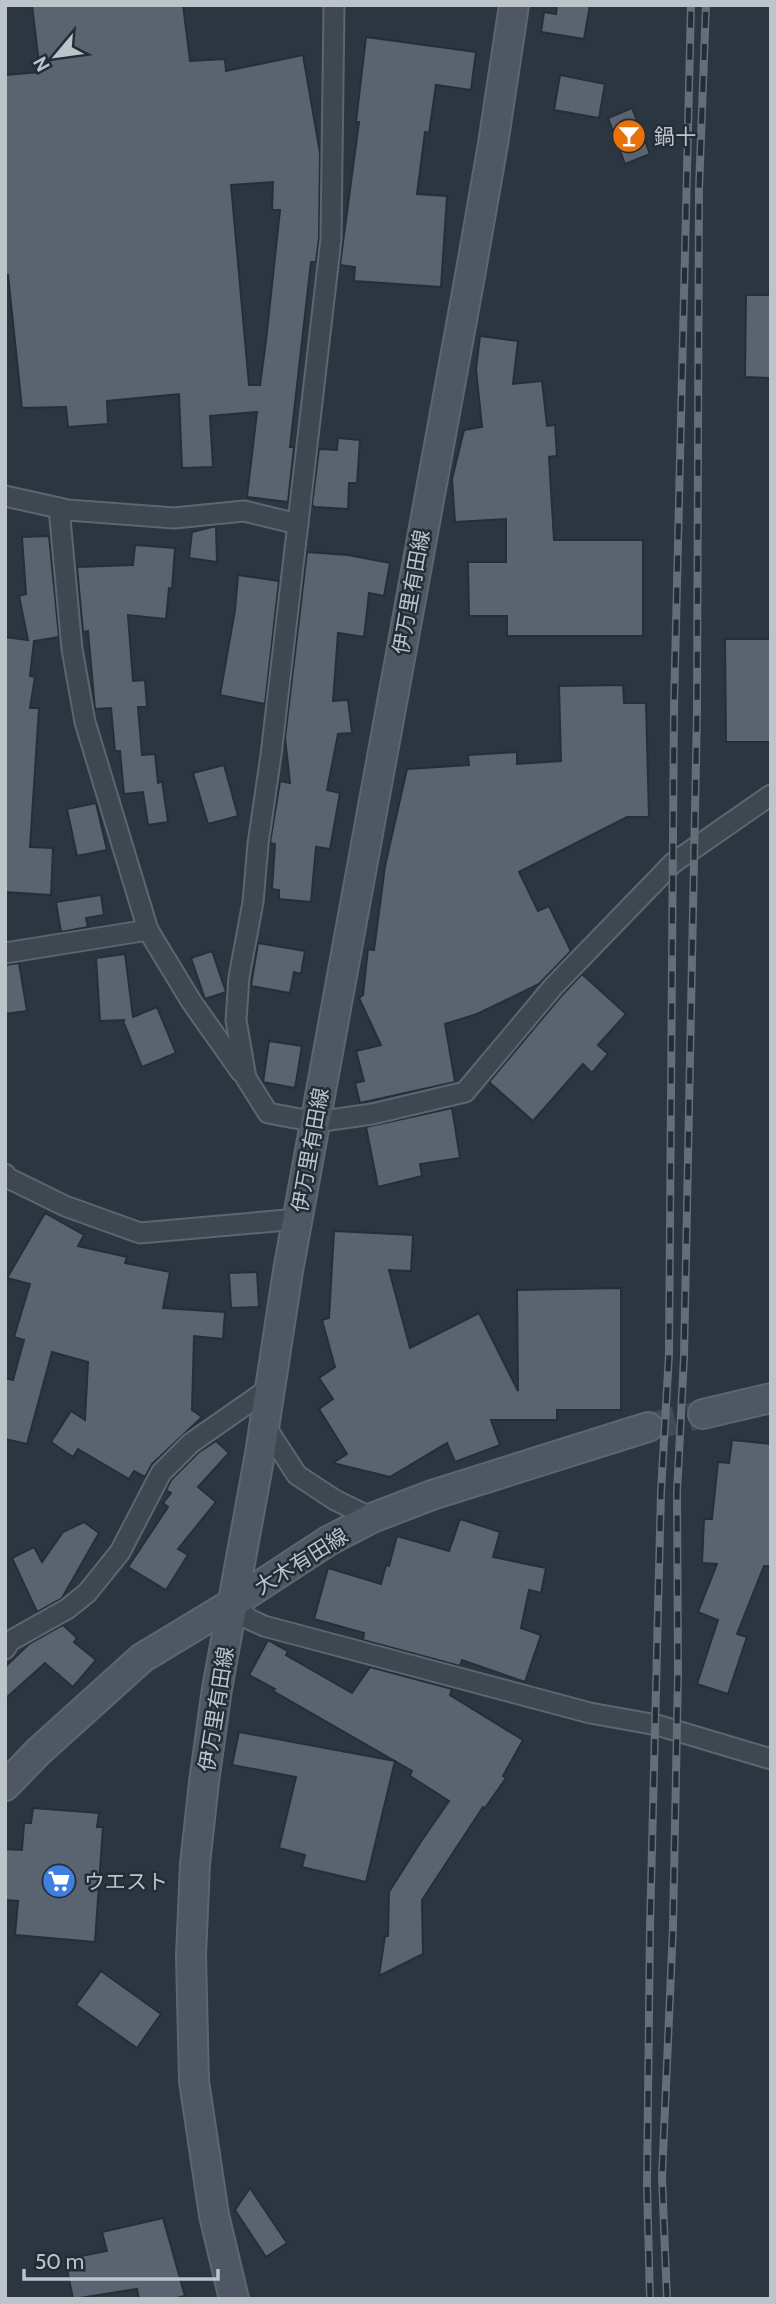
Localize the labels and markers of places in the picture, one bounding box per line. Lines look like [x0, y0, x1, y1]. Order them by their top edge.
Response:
bar icon: 鍋十 [610, 117, 648, 155]
place label: 鍋十 [654, 124, 696, 149]
supermarket icon: ウエスト [40, 1862, 78, 1900]
place label: ウエスト [84, 1869, 168, 1894]

